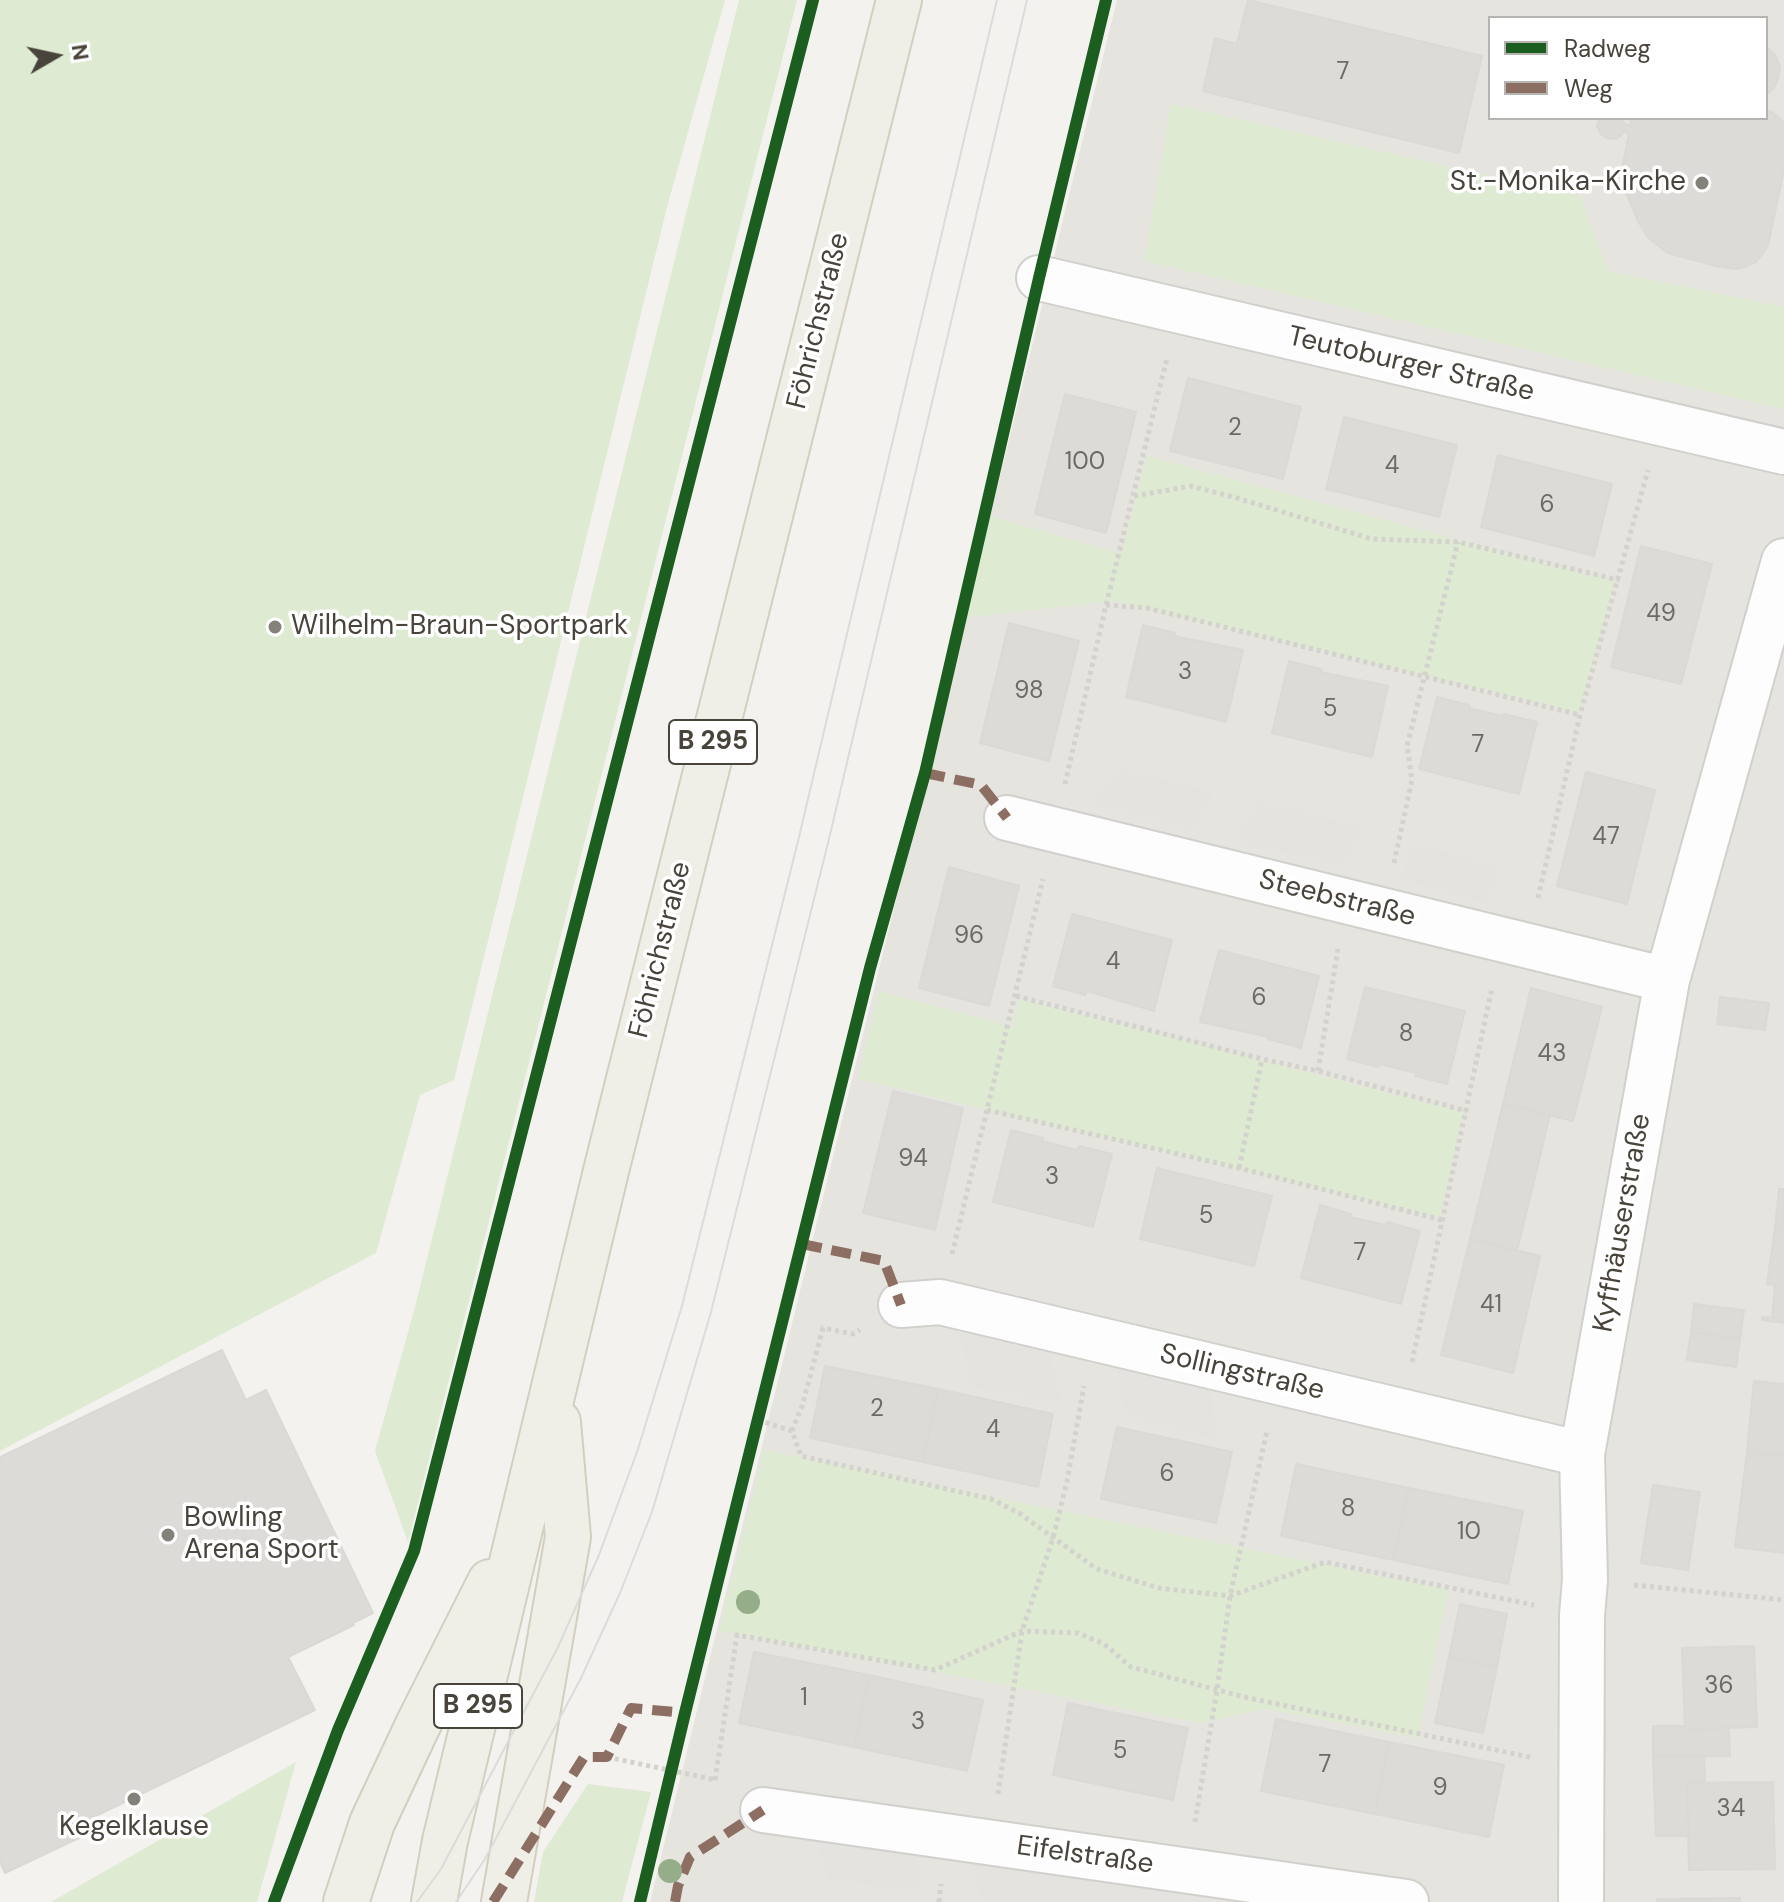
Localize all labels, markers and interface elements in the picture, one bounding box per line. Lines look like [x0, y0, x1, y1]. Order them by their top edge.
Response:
north arrow [16, 16, 96, 96]
legend [1488, 16, 1768, 120]
text: Radweg [1564, 33, 1651, 64]
text: N [65, 42, 96, 62]
house number: 7 [1337, 59, 1349, 87]
text: Weg [1564, 73, 1613, 104]
place label: St.-Monika-Kirche [1450, 166, 1686, 200]
marker: St.-Monika-Kirche [1693, 174, 1711, 192]
street label: Föhrichstraße [781, 229, 857, 413]
street label: Teutoburger Straße [1285, 320, 1537, 410]
house number: 2 [1228, 415, 1242, 443]
house number: 100 [1065, 449, 1105, 477]
house number: 4 [1385, 453, 1399, 481]
house number: 6 [1539, 492, 1555, 520]
house number: 49 [1646, 601, 1676, 629]
place label: Wilhelm-Braun-Sportpark [291, 610, 628, 644]
marker: Wilhelm-Braun-Sportpark [266, 618, 284, 636]
house number: 3 [1178, 659, 1192, 687]
house number: 98 [1014, 678, 1044, 706]
house number: 5 [1323, 696, 1337, 724]
road number: B 295 [669, 720, 757, 764]
house number: 7 [1472, 732, 1484, 760]
house number: 47 [1592, 824, 1620, 852]
street label: Föhrichstraße [623, 858, 699, 1042]
street label: Steebstraße [1255, 863, 1419, 935]
house number: 96 [954, 923, 984, 951]
house number: 4 [1106, 949, 1120, 977]
house number: 6 [1251, 985, 1267, 1013]
house number: 8 [1399, 1021, 1413, 1049]
house number: 43 [1538, 1041, 1566, 1069]
street label: Kyffhäuserstraße [1587, 1111, 1659, 1335]
house number: 94 [898, 1146, 928, 1174]
house number: 3 [1045, 1164, 1059, 1192]
house number: 5 [1199, 1203, 1213, 1231]
house number: 7 [1354, 1240, 1366, 1268]
house number: 41 [1480, 1292, 1502, 1320]
street label: Sollingstraße [1156, 1338, 1328, 1408]
house number: 2 [870, 1396, 884, 1424]
house number: 4 [986, 1417, 1000, 1445]
house number: 6 [1159, 1461, 1175, 1489]
house number: 8 [1341, 1496, 1355, 1524]
place label: Bowling Arena Sport [184, 1502, 339, 1568]
house number: 10 [1457, 1519, 1481, 1547]
marker: Bowling Arena Sport [159, 1526, 177, 1544]
house number: 36 [1704, 1673, 1734, 1701]
road number: B 295 [434, 1684, 522, 1728]
house number: 1 [800, 1685, 808, 1713]
house number: 3 [911, 1709, 925, 1737]
house number: 5 [1113, 1738, 1127, 1766]
house number: 7 [1319, 1752, 1331, 1780]
house number: 9 [1432, 1775, 1448, 1803]
marker: Kegelklause [125, 1790, 143, 1808]
house number: 34 [1717, 1796, 1745, 1824]
place label: Kegelklause [59, 1811, 209, 1845]
street label: Eifelstraße [1014, 1830, 1156, 1882]

